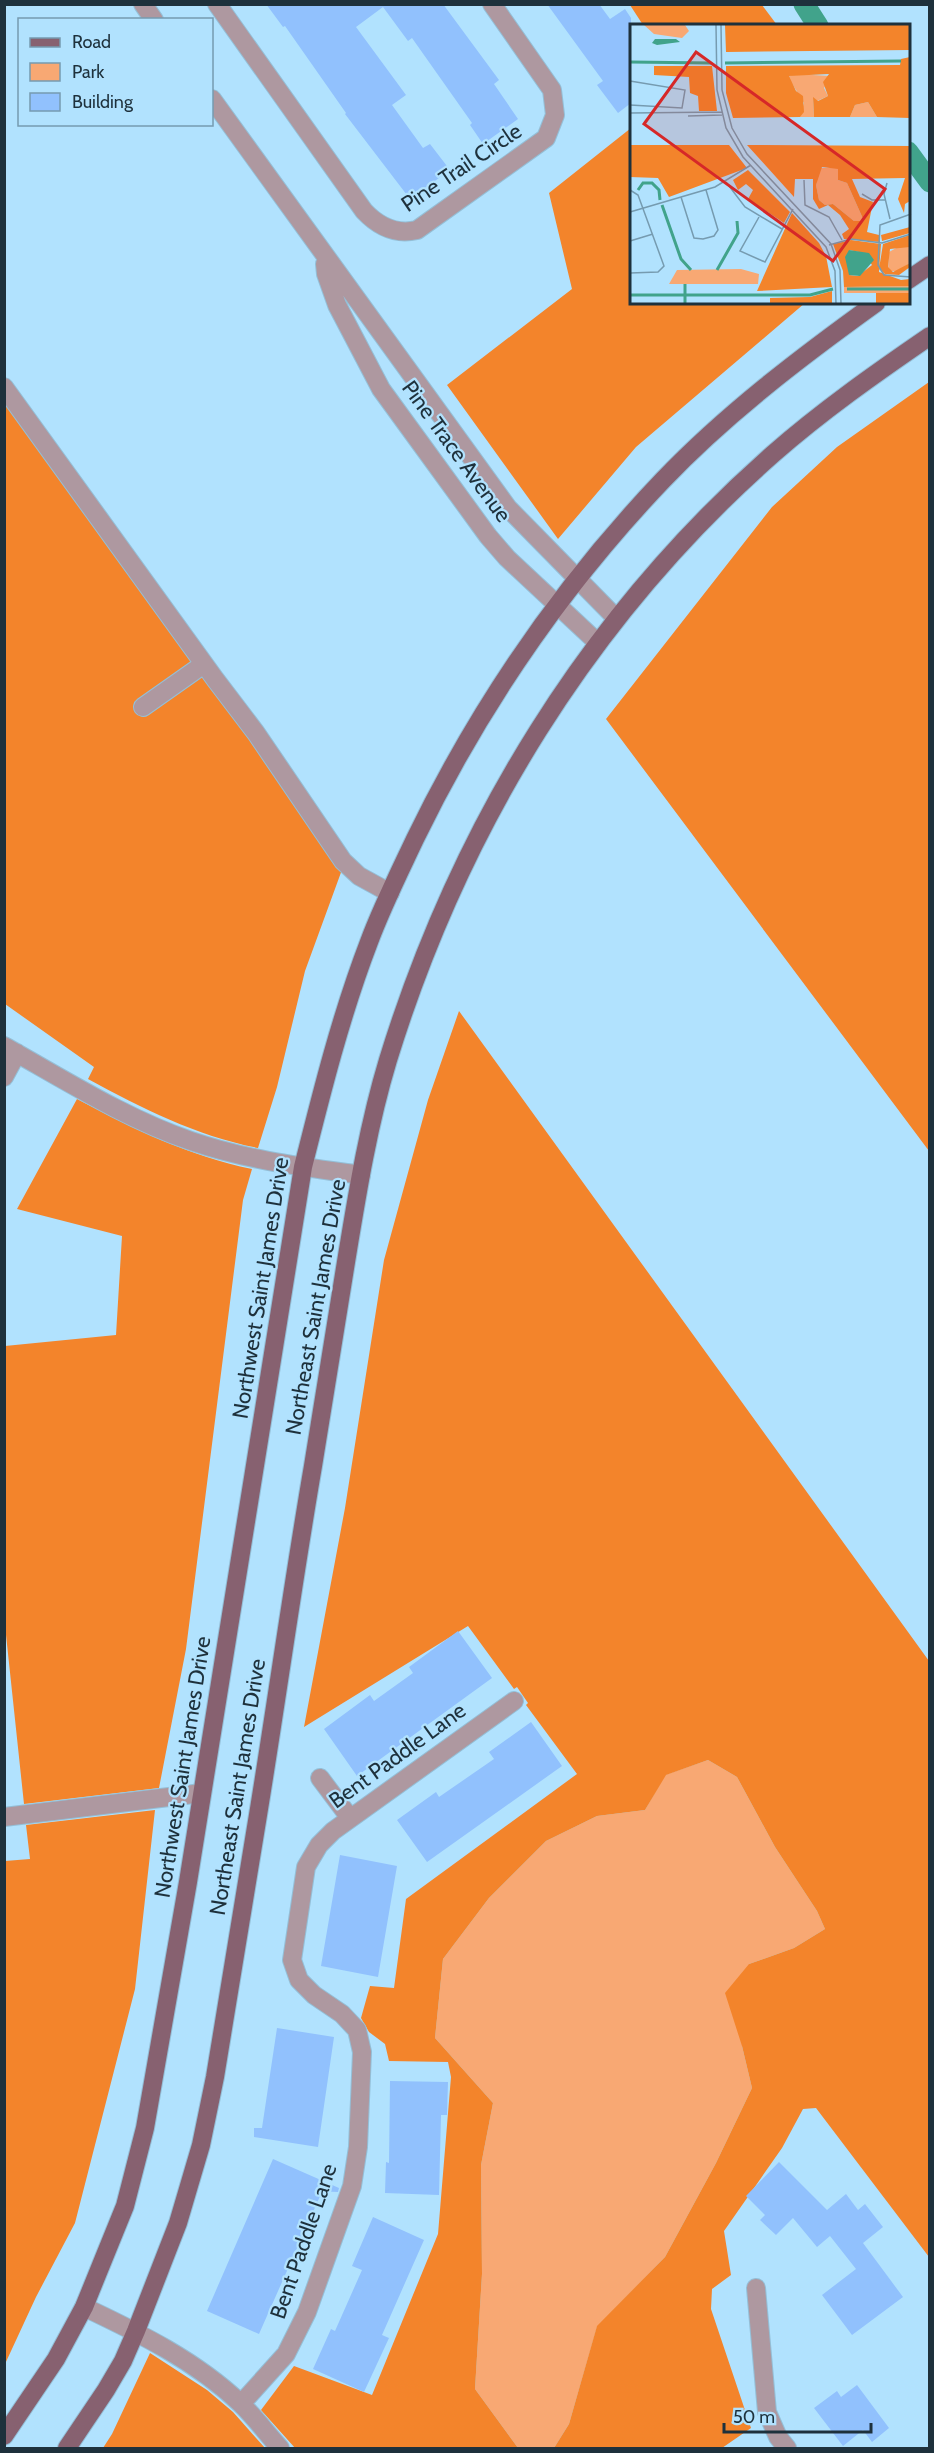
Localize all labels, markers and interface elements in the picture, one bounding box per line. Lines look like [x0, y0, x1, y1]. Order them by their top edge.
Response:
legend [18, 18, 213, 126]
inset map [630, 24, 910, 304]
text: Road [72, 31, 111, 53]
text: Park [72, 61, 105, 83]
text: Building [72, 91, 134, 113]
street label: Pine Trail Circle [396, 117, 527, 218]
street label: Pine Trace Avenue [396, 375, 517, 527]
street label: Northwest Saint James Drive [226, 1155, 295, 1421]
street label: Northeast Saint James Drive [280, 1177, 351, 1437]
street label: Northwest Saint James Drive [148, 1634, 217, 1900]
street label: Northeast Saint James Drive [204, 1657, 271, 1917]
street label: Bent Paddle Lane [324, 1697, 471, 1814]
street label: Bent Paddle Lane [264, 2160, 343, 2322]
scale bar [724, 2396, 871, 2434]
text: 50 m [733, 2406, 775, 2428]

